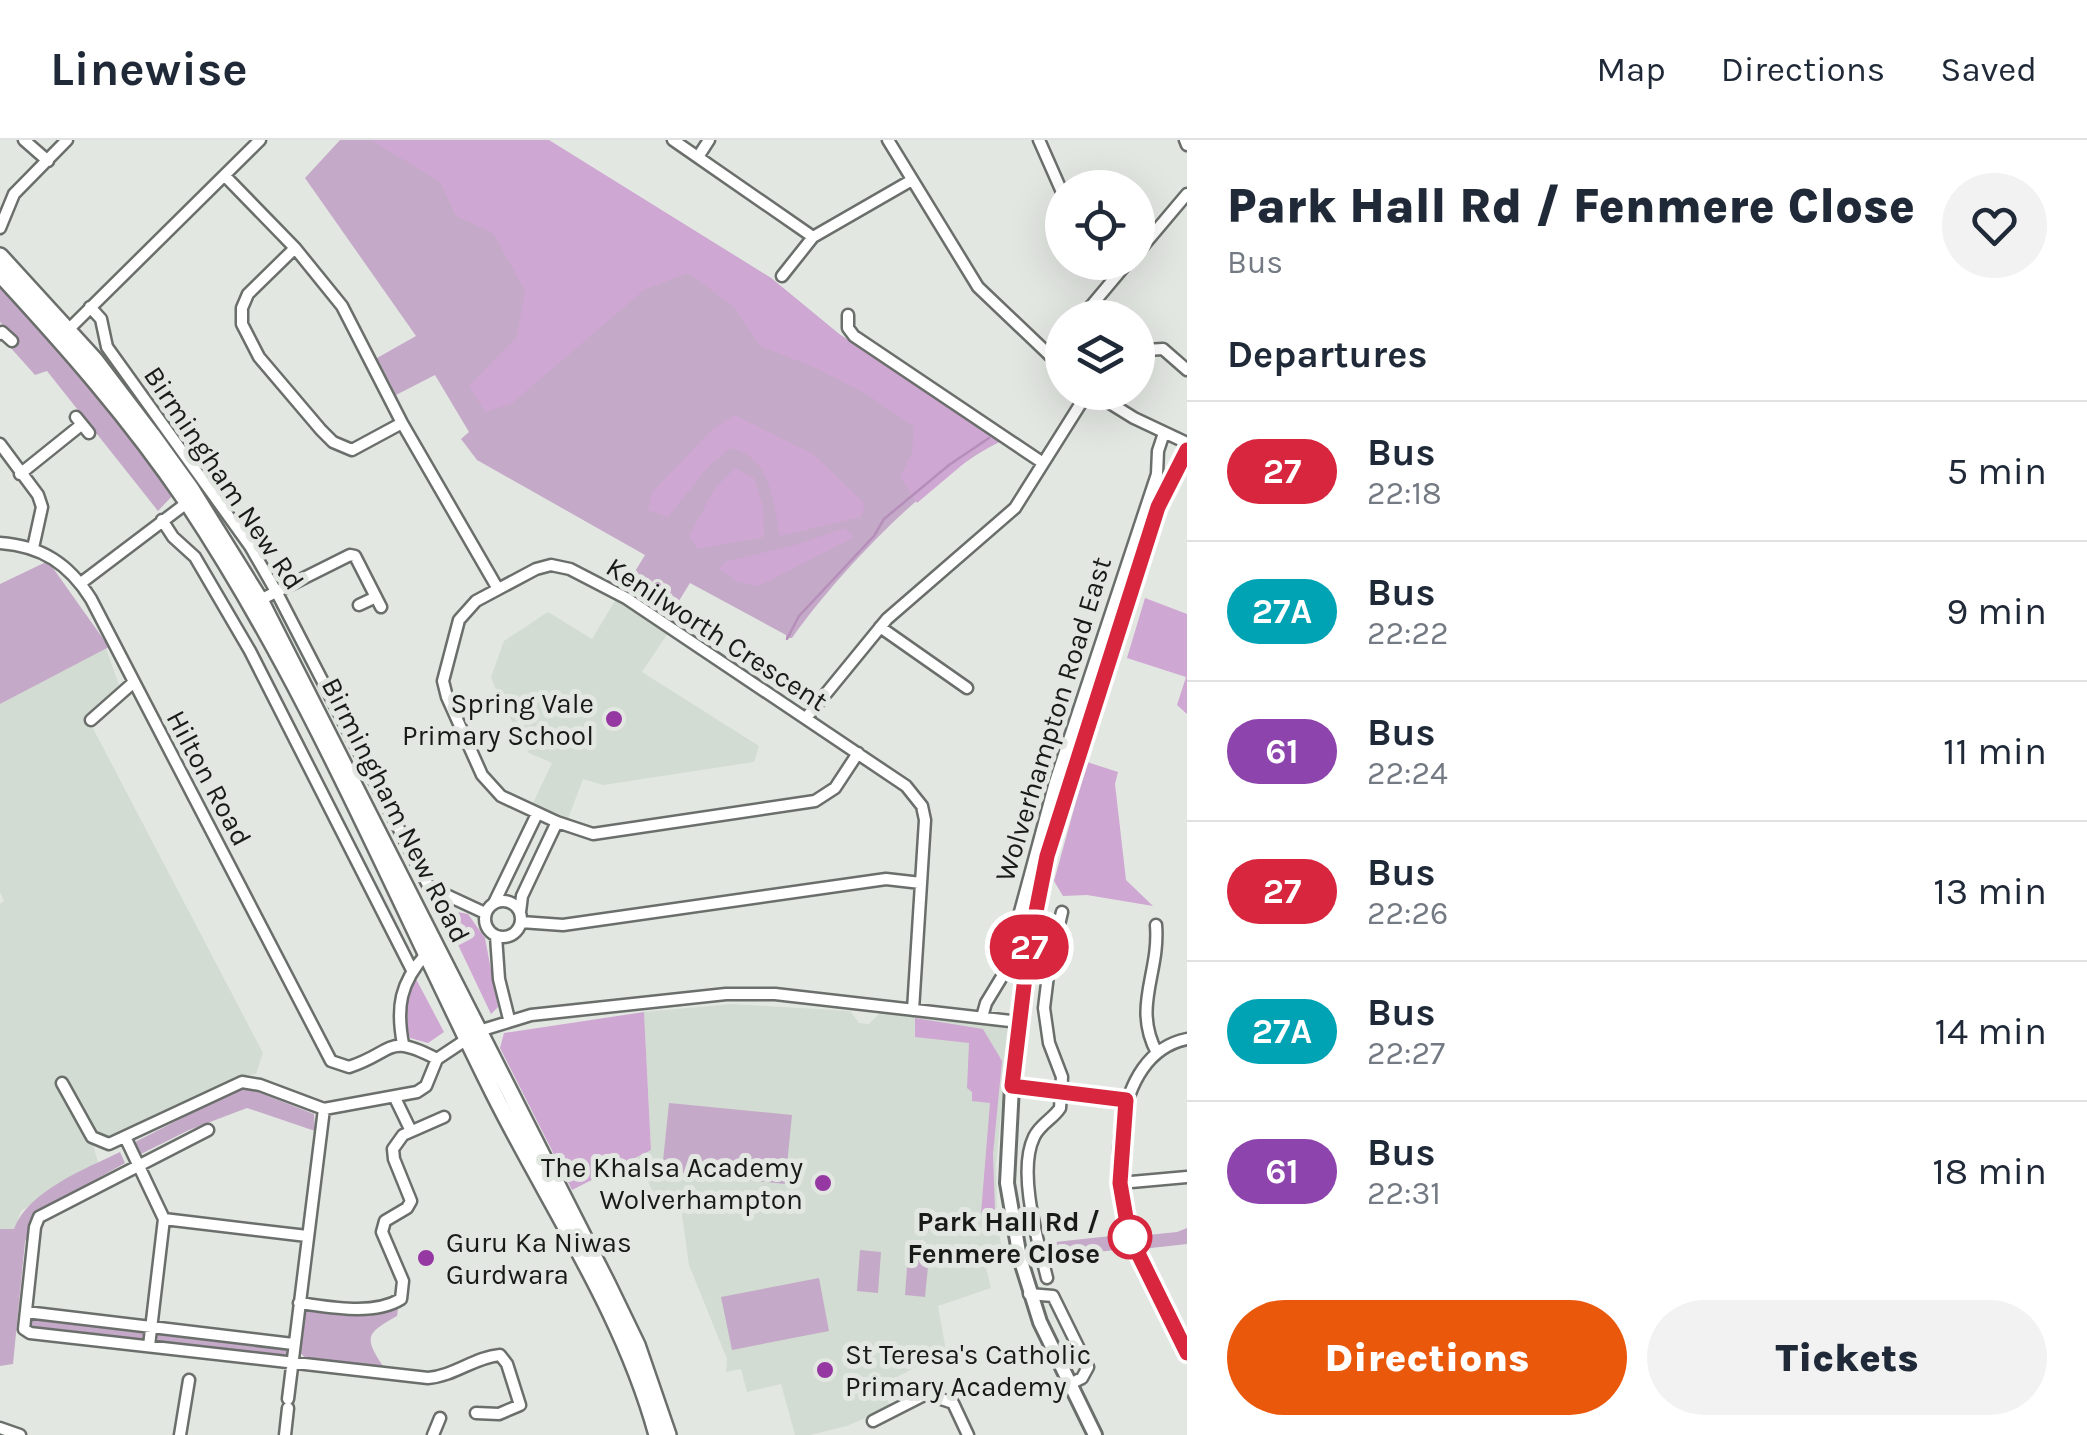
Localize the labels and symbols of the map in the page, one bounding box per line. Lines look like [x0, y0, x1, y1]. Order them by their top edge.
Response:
street label: Birmingham New Rd [137, 360, 311, 596]
street label: Kenilworth Crescent [600, 550, 834, 718]
street label: Wolverhampton Road East [988, 553, 1118, 885]
street label: Birmingham New Road [315, 672, 477, 948]
place label: Spring Vale Primary School [402, 687, 594, 752]
street label: Hilton Road [160, 705, 258, 851]
marker: Spring Vale Primary School [603, 708, 625, 730]
line badge: 27 [984, 914, 1074, 980]
place label: The Khalsa Academy Wolverhampton [541, 1151, 803, 1216]
marker: The Khalsa Academy Wolverhampton [812, 1172, 834, 1194]
place label: Park Hall Rd / Fenmere Close [907, 1205, 1100, 1270]
marker: Park Hall Rd / Fenmere Close [1109, 1216, 1151, 1258]
place label: Guru Ka Niwas Gurdwara [446, 1226, 632, 1291]
marker: Guru Ka Niwas Gurdwara [415, 1247, 437, 1269]
place label: St Teresa's Catholic Primary Academy [845, 1338, 1091, 1403]
marker: St Teresa's Catholic Primary Academy [814, 1359, 836, 1381]

